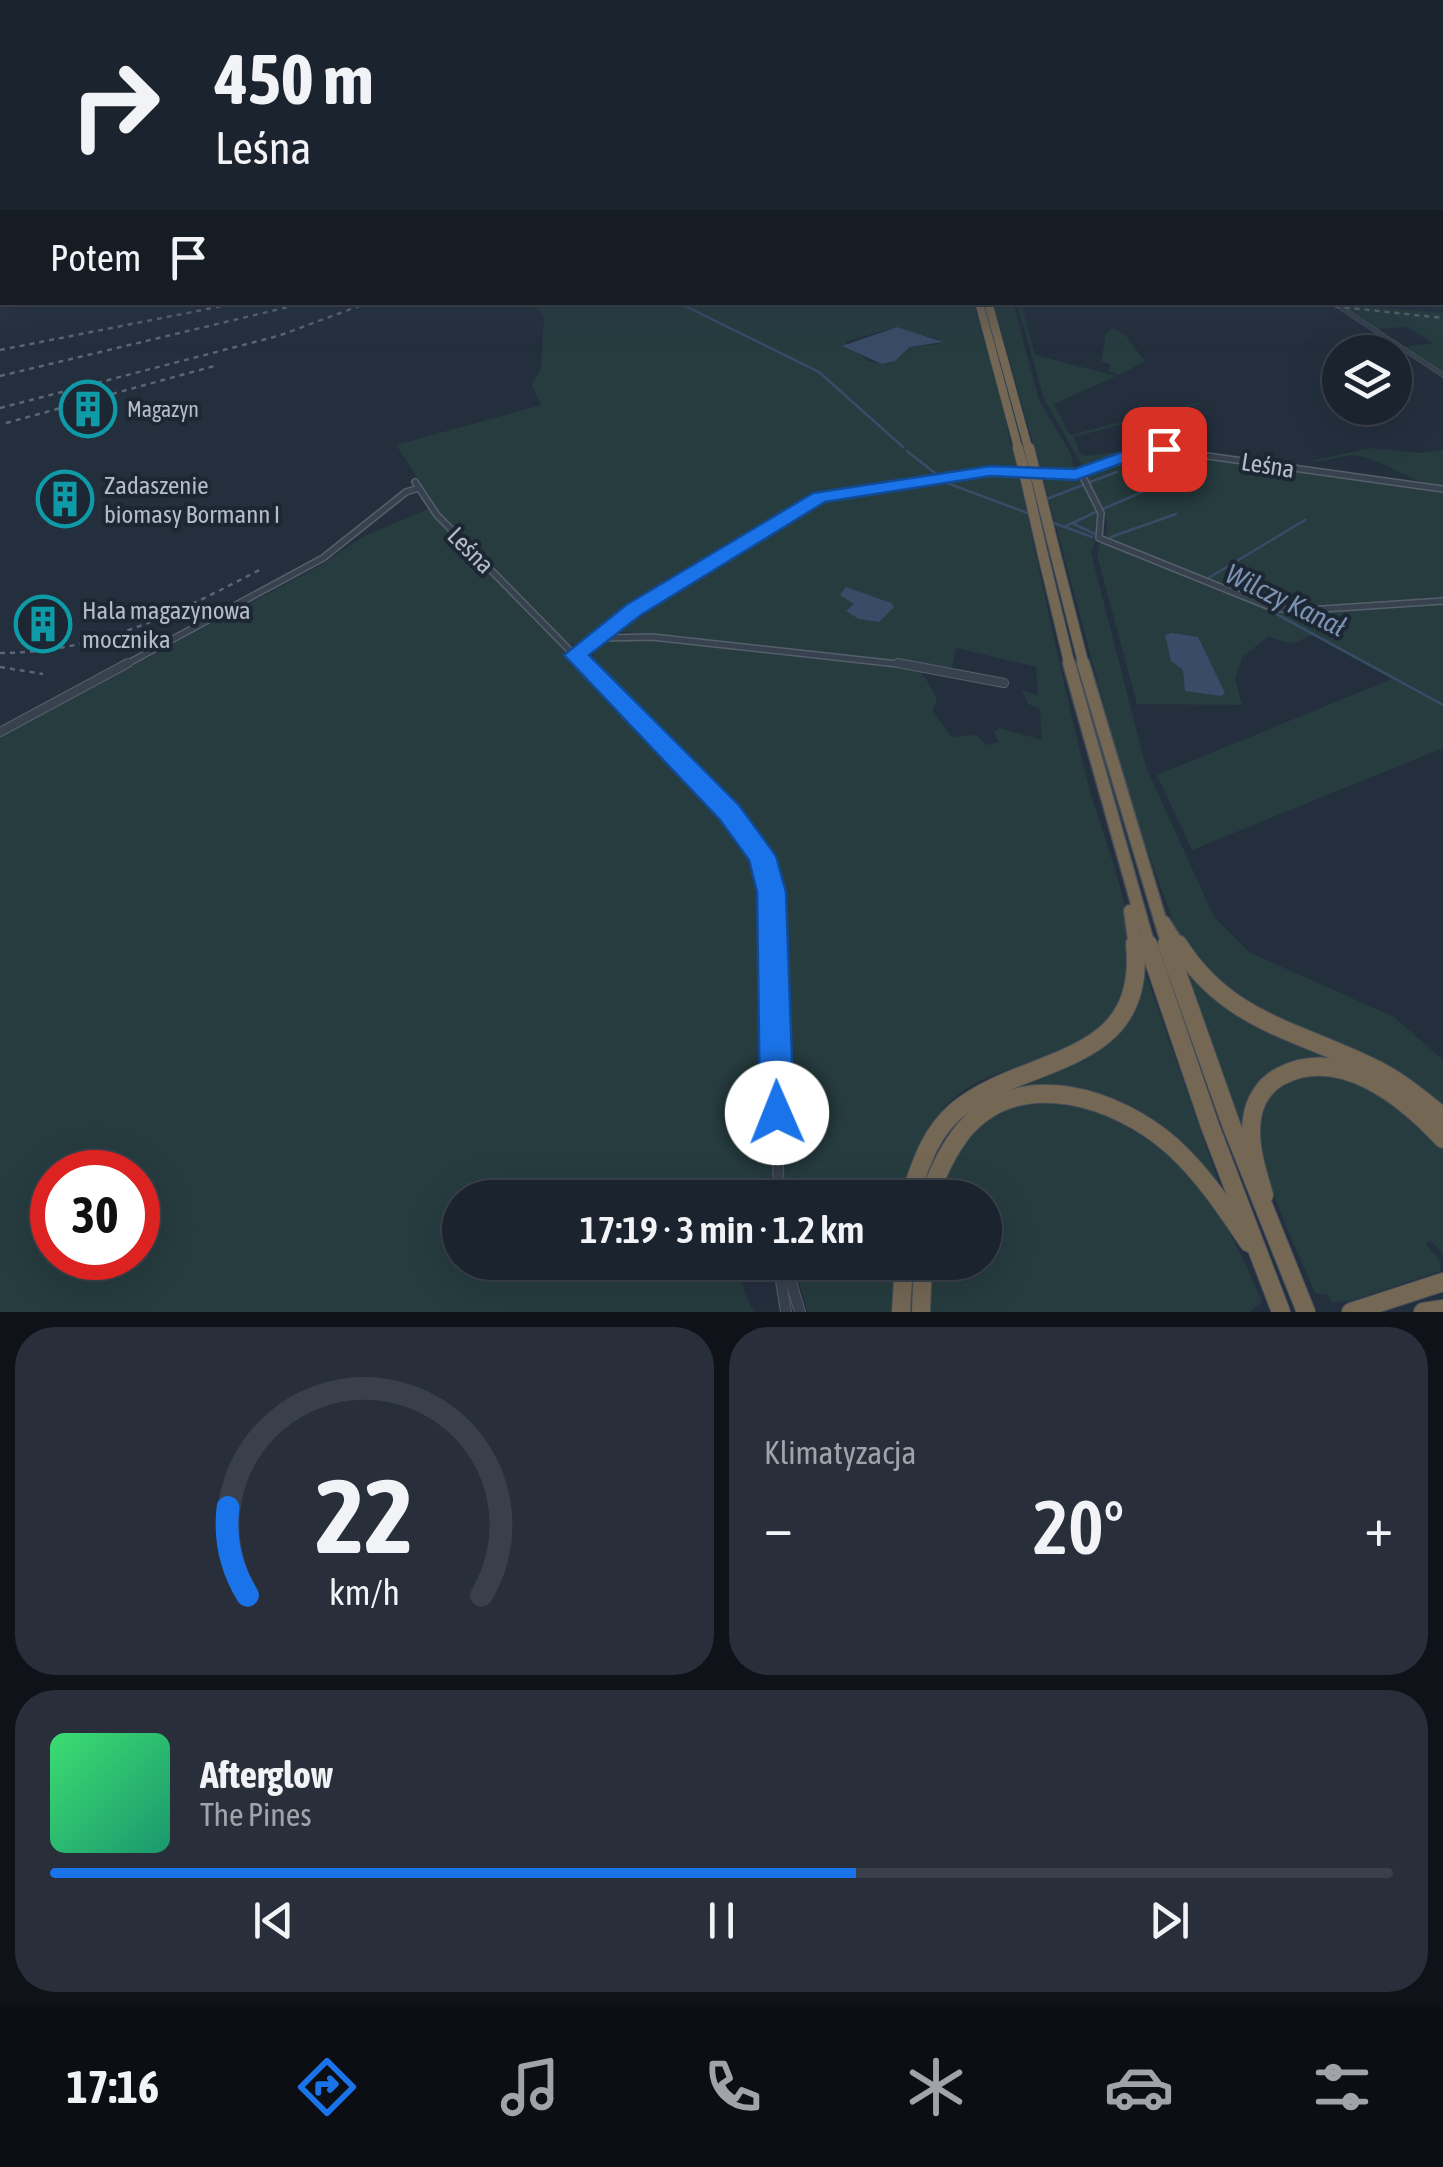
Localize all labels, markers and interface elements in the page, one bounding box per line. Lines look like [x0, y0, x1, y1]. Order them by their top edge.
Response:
text: 450 m [215, 39, 374, 119]
icon: right [50, 40, 180, 170]
text: Leśna [215, 122, 311, 174]
icon: arrive [161, 230, 216, 285]
text: Potem [50, 236, 141, 279]
map controls [1322, 335, 1412, 425]
button: layers [1322, 335, 1412, 425]
building icon: Magazyn [58, 379, 118, 439]
place label: Magazyn [127, 396, 199, 422]
pin [1122, 407, 1207, 492]
icon: arrive [1137, 422, 1192, 477]
street label: Leśna [1239, 447, 1297, 483]
building icon: Zadaszenie biomasy Bormann I [35, 469, 95, 529]
place label: Zadaszenie biomasy Bormann I [104, 471, 280, 528]
street label: Leśna [442, 521, 500, 579]
water label: Wilczy Kanał [1221, 557, 1351, 643]
building icon: Hala magazynowa mocznika [13, 594, 73, 654]
place label: Hala magazynowa mocznika [82, 596, 251, 653]
position arrow [725, 1061, 829, 1165]
speed limit sign: 30 [30, 1150, 160, 1280]
text: 17:19 · 3 min · 1.2 km [580, 1208, 864, 1251]
text: Klimatyzacja [764, 1434, 916, 1471]
text: 22 [316, 1456, 413, 1575]
text: 20° [1033, 1484, 1124, 1570]
text: − [764, 1495, 793, 1558]
text: + [1364, 1495, 1393, 1558]
text: km/h [329, 1572, 400, 1613]
text: Afterglow [200, 1753, 333, 1796]
text: The Pines [200, 1796, 312, 1833]
icon: previous [246, 1893, 301, 1948]
icon: pause [694, 1893, 749, 1948]
icon: next [1142, 1893, 1197, 1948]
icon: directions [292, 2052, 362, 2122]
icon: music [495, 2052, 565, 2122]
icon: phone [698, 2052, 768, 2122]
icon: climate [901, 2052, 971, 2122]
icon: car [1104, 2052, 1174, 2122]
icon: filters [1307, 2052, 1377, 2122]
text: 17:16 [66, 2061, 159, 2113]

